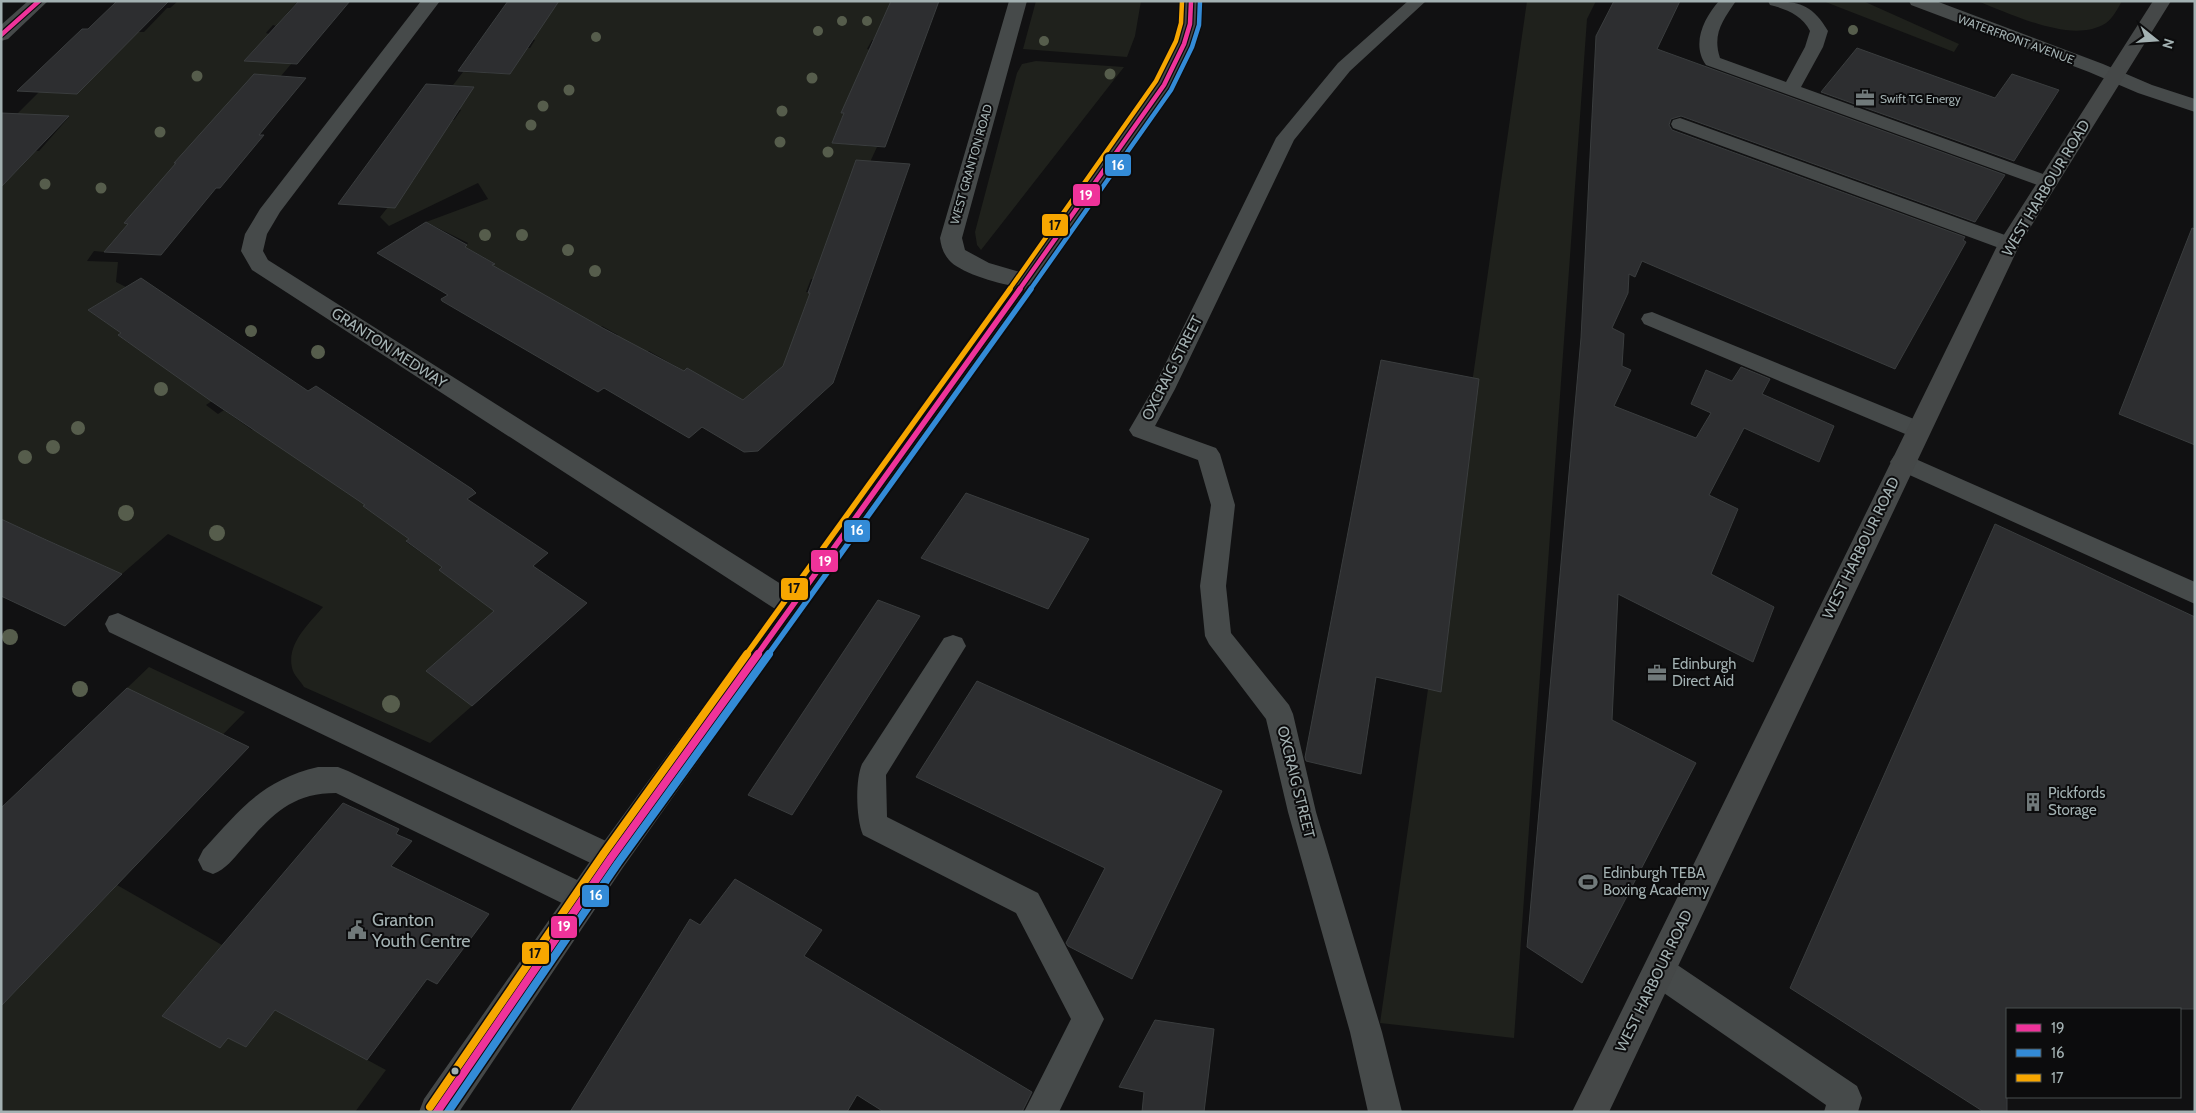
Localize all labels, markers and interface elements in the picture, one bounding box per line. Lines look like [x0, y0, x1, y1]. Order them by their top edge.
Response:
street label: WATERFRONT AVENUE [1956, 11, 2077, 67]
north arrow [2131, 15, 2181, 65]
text: N [2158, 36, 2178, 51]
office icon: Swift TG Energy [1854, 87, 1876, 109]
place label: Swift TG Energy [1880, 91, 1961, 106]
street label: WEST GRANTON ROAD [947, 102, 995, 226]
street label: WEST HARBOUR ROAD [1998, 116, 2094, 259]
line badge: 16 [1104, 153, 1132, 177]
text: 16 [1111, 156, 1125, 174]
line badge: 19 [1072, 183, 1101, 207]
text: 19 [1079, 186, 1093, 204]
line badge: 17 [1041, 213, 1069, 237]
text: 17 [1049, 216, 1062, 234]
street label: GRANTON MEDWAY [328, 304, 450, 392]
street label: OXCRAIG STREET [1138, 313, 1206, 423]
street label: WEST HARBOUR ROAD [1819, 474, 1903, 622]
line badge: 16 [843, 519, 871, 543]
text: 16 [850, 521, 864, 539]
line badge: 19 [810, 549, 839, 573]
text: 19 [818, 552, 832, 570]
line badge: 17 [780, 577, 809, 601]
text: 17 [788, 579, 801, 597]
place label: Edinburgh Direct Aid [1672, 655, 1736, 690]
office icon: Edinburgh Direct Aid [1646, 662, 1668, 684]
street label: OXCRAIG STREET [1273, 724, 1319, 840]
place label: Pickfords Storage [2048, 784, 2105, 819]
building icon: Pickfords Storage [2022, 791, 2044, 813]
place label: Edinburgh TEBA Boxing Academy [1603, 864, 1709, 899]
sports icon: Edinburgh TEBA Boxing Academy [1577, 871, 1599, 893]
line badge: 16 [581, 884, 610, 908]
text: 16 [589, 886, 603, 904]
street label: WEST HARBOUR ROAD [1612, 907, 1696, 1055]
place label: Granton Youth Centre [371, 909, 471, 952]
line badge: 19 [550, 915, 578, 939]
text: 19 [557, 917, 571, 935]
public building icon: Granton Youth Centre [346, 919, 368, 941]
line badge: 17 [521, 941, 550, 965]
text: 17 [529, 944, 542, 962]
legend [2006, 1008, 2181, 1098]
text: 19 [2051, 1019, 2064, 1037]
text: 16 [2051, 1044, 2064, 1062]
unlabelled marker [450, 1066, 460, 1076]
text: 17 [2051, 1069, 2064, 1087]

